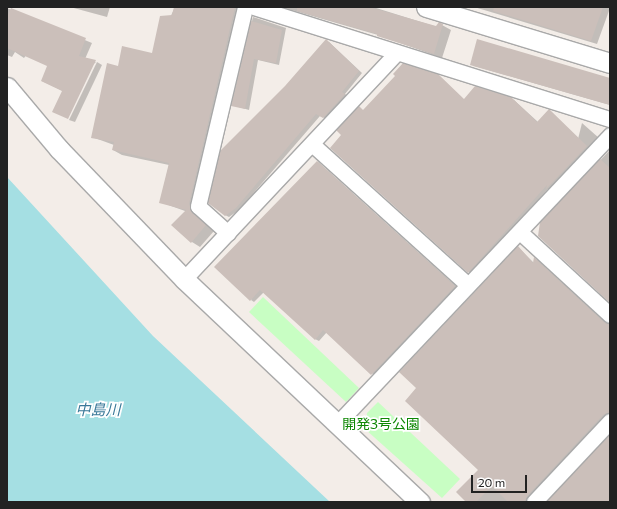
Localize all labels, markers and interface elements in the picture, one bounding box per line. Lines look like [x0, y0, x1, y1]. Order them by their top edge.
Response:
water label: 中島川 [76, 401, 120, 419]
park label: 開発3号公園 [342, 416, 420, 432]
scale bar [473, 467, 529, 493]
text: 20 m [478, 475, 505, 489]

